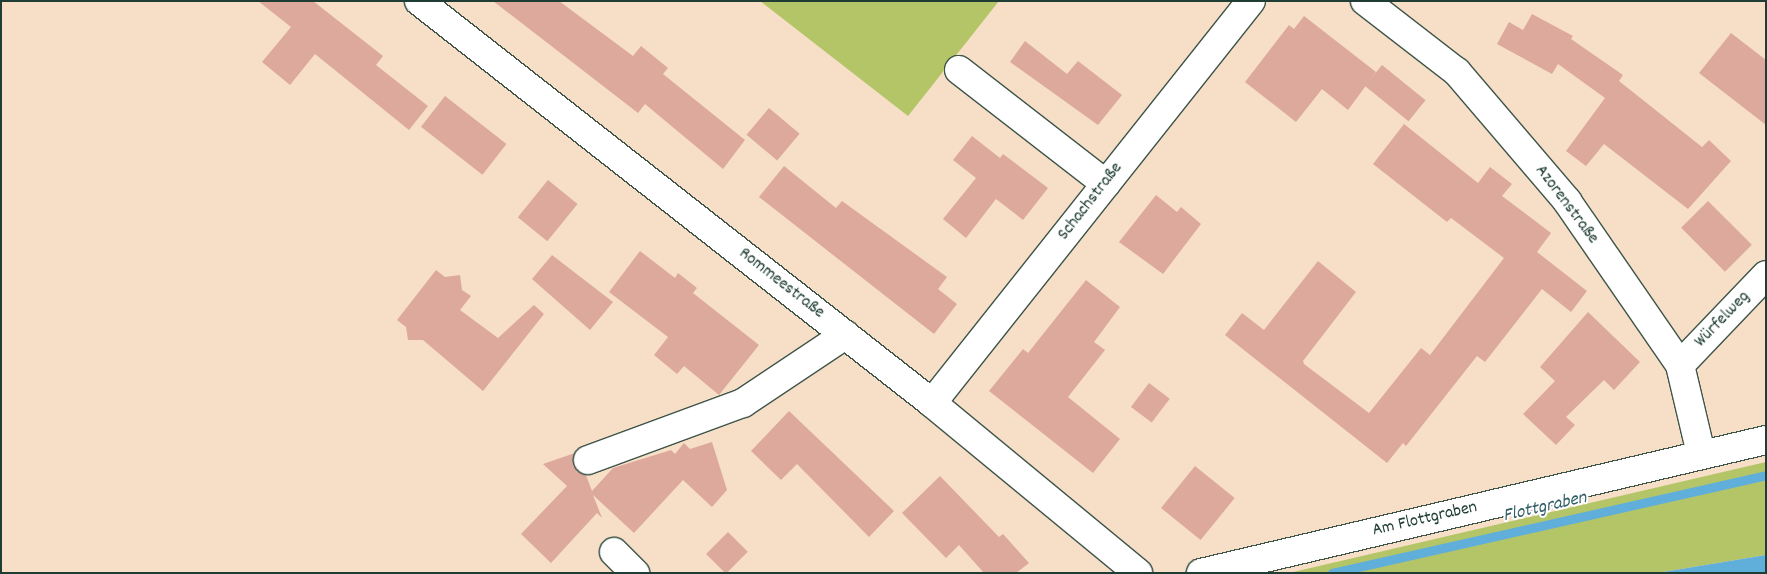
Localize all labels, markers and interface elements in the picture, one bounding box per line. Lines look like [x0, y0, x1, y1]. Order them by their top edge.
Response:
street label: Schachstraße [1054, 159, 1128, 245]
street label: Azorenstraße [1529, 161, 1603, 249]
street label: Rommeestraße [734, 244, 828, 324]
street label: Würfelweg [1691, 287, 1755, 353]
water label: Flottgraben [1501, 487, 1589, 529]
street label: Am Flottgraben [1370, 497, 1480, 543]

